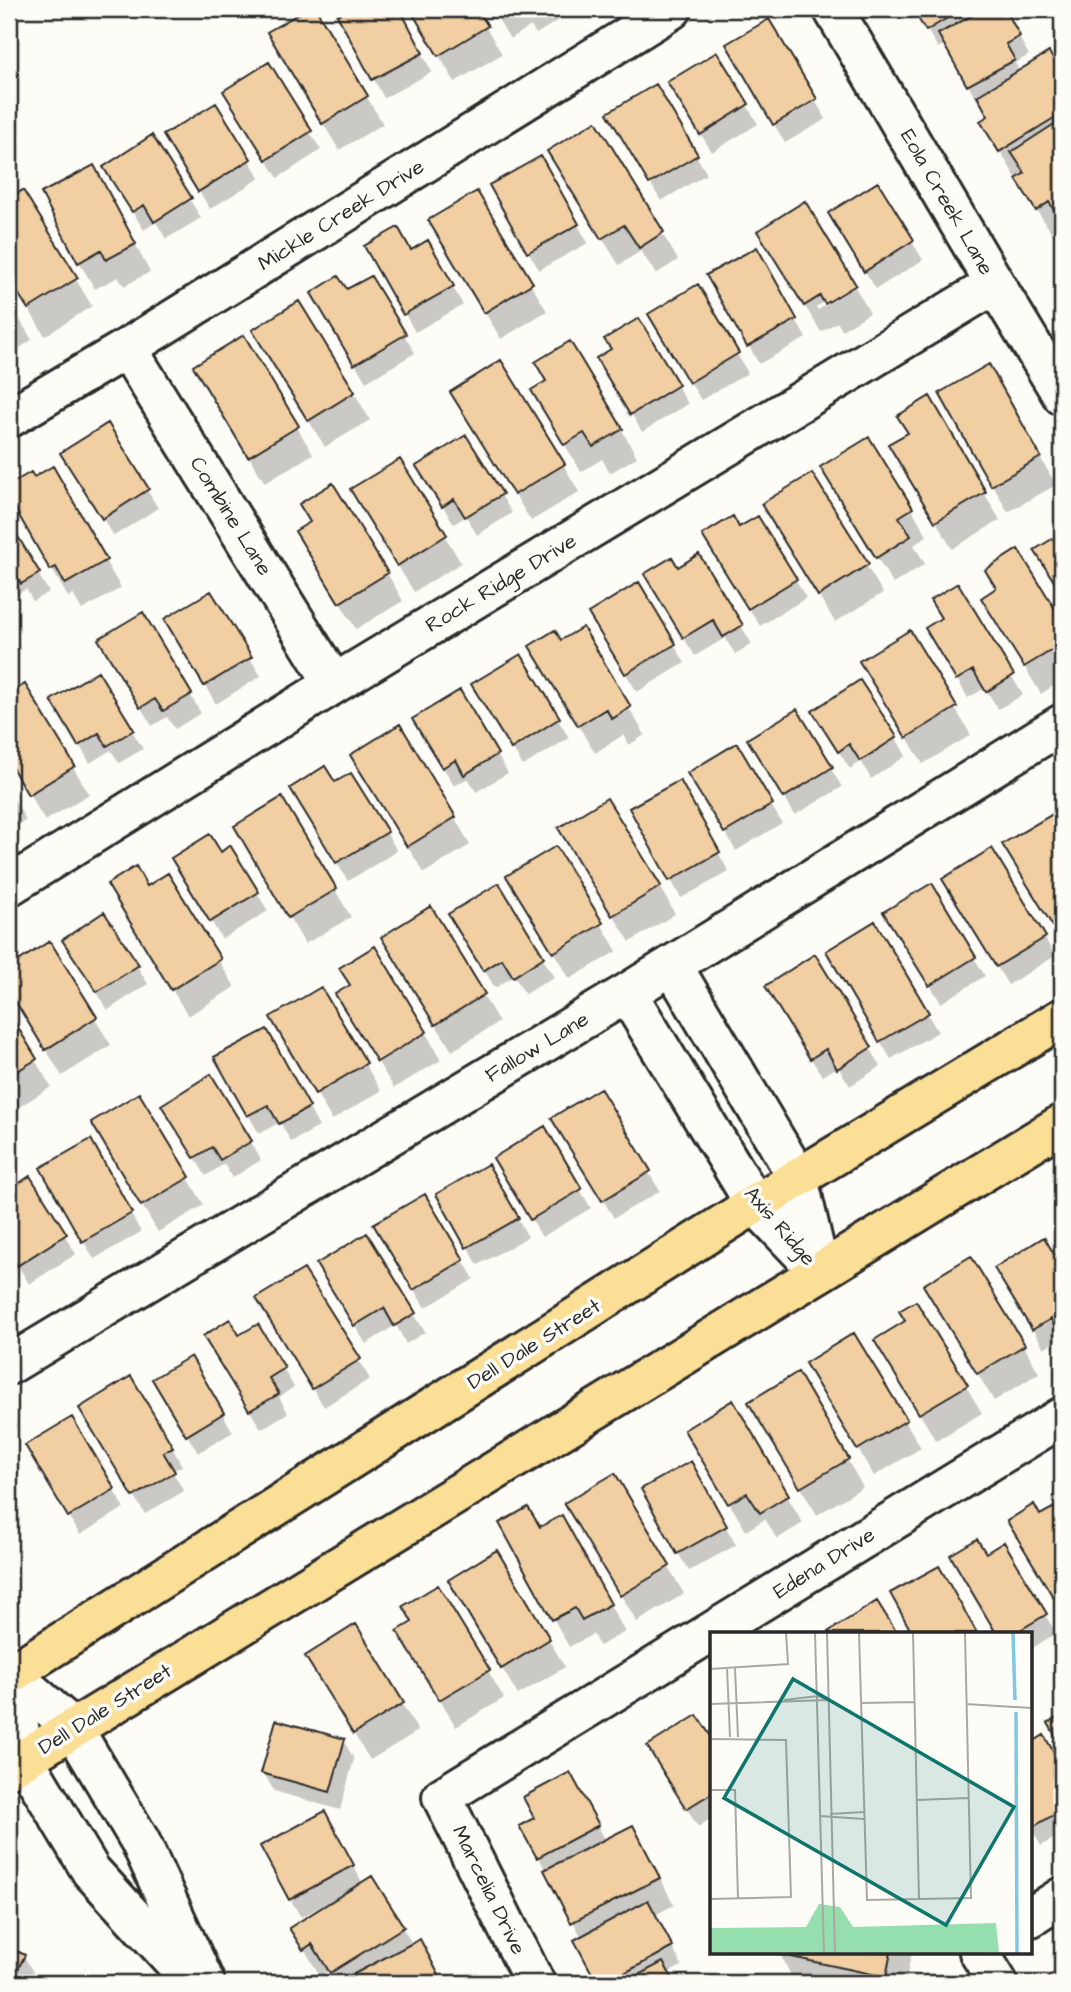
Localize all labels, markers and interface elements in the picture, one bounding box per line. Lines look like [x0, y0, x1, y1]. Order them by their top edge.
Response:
street label: Eola Creek Lane [893, 124, 1001, 280]
street label: Mickle Creek Drive [252, 152, 430, 278]
street label: Combine Lane [183, 451, 279, 581]
street label: Rock Ridge Drive [420, 526, 583, 641]
street label: Fallow Lane [480, 1005, 594, 1089]
street label: Axis Ridge [736, 1180, 823, 1273]
street label: Dell Dale Street [462, 1291, 607, 1397]
street label: Edena Drive [768, 1520, 880, 1606]
inset map [710, 1632, 1032, 1954]
street label: Dell Dale Street [33, 1656, 178, 1762]
street label: Marcelia Drive [445, 1821, 533, 1959]

